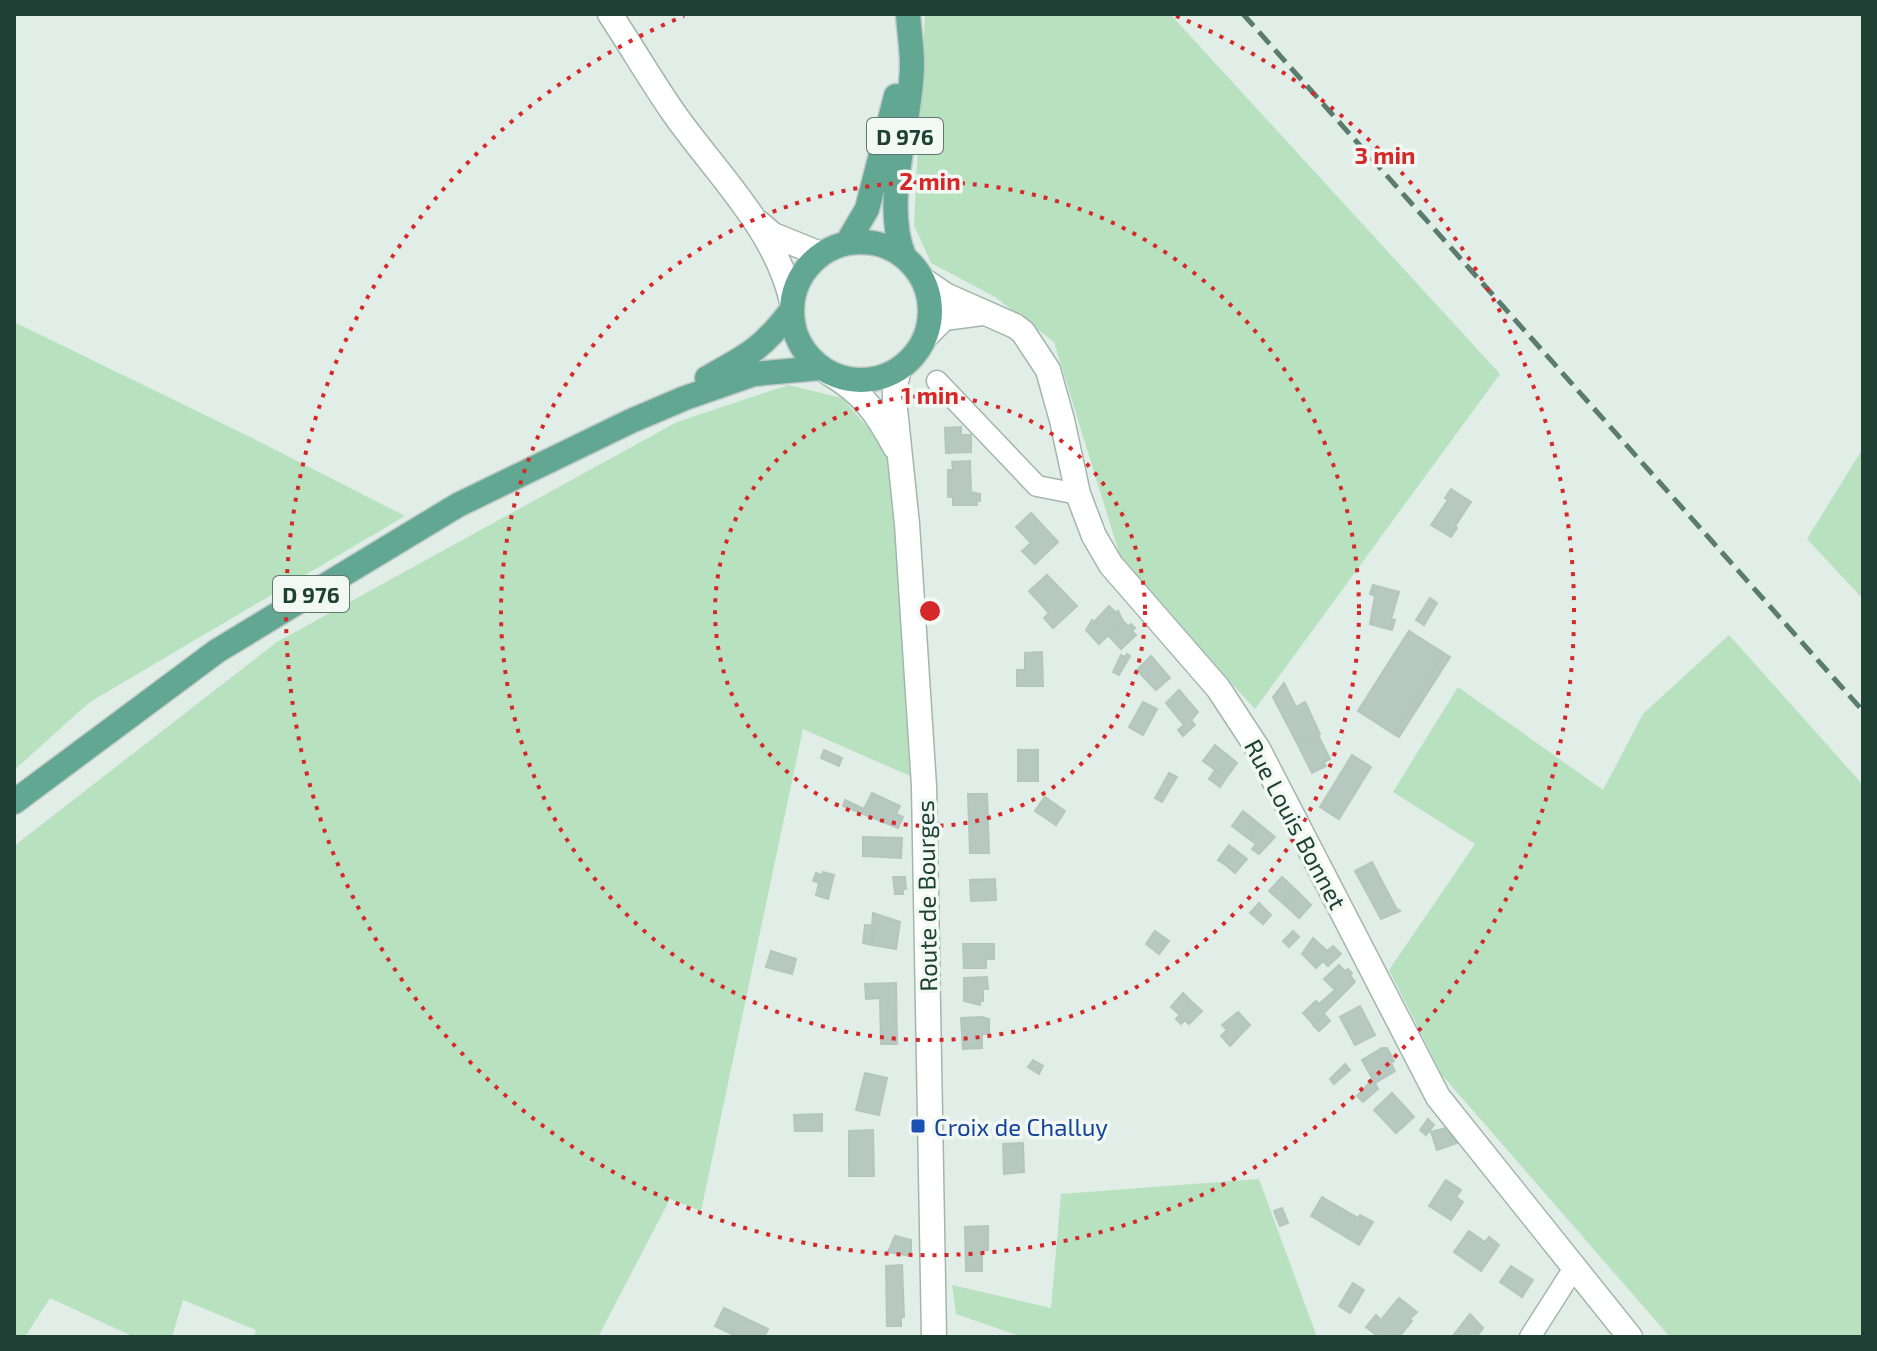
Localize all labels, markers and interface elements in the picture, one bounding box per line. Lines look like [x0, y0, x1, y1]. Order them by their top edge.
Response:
road number: D 976 [867, 118, 943, 154]
text: 3 min [1355, 140, 1415, 169]
text: 2 min [899, 166, 961, 195]
text: 1 min [901, 380, 959, 409]
road number: D 976 [273, 576, 349, 612]
centre of rings [916, 597, 944, 625]
street label: Rue Louis Bonnet [1239, 734, 1353, 914]
street label: Route de Bourges [910, 800, 942, 992]
place label: Croix de Challuy [934, 1112, 1108, 1141]
marker: Croix de Challuy [909, 1117, 927, 1135]

